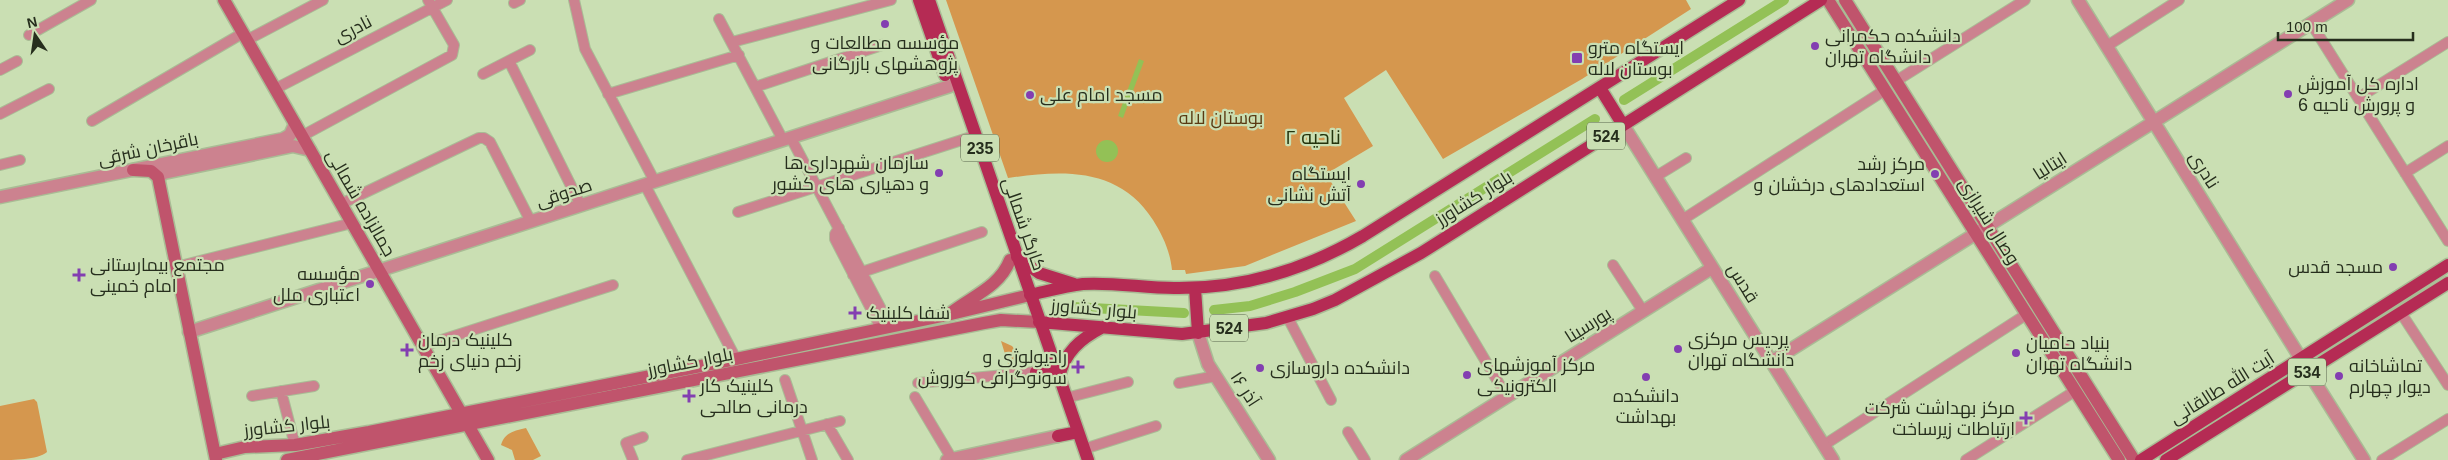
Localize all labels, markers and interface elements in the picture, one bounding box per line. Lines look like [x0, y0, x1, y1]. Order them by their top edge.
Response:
north arrow [10, 10, 60, 60]
scale bar [2278, 10, 2413, 42]
street label: نادری [331, 11, 376, 48]
text: N [25, 13, 39, 31]
marker: مؤسسه مطالعات و پژوهشهای بازرگانی [879, 18, 891, 30]
text: 100 m [2286, 18, 2328, 35]
place label: دانشکده حکمرانی دانشگاه تهران [1825, 26, 1961, 68]
place label: مؤسسه مطالعات و پژوهشهای بازرگانی [811, 33, 959, 76]
place label: ایستگاه مترو بوستان لاله [1588, 38, 1684, 80]
marker: دانشکده حکمرانی دانشگاه تهران [1809, 40, 1821, 52]
marker: ایستگاه مترو بوستان لاله [1570, 51, 1584, 65]
place label: اداره کل آموزش و پرورش ناحیه 6 [2298, 74, 2419, 117]
place label: مسجد امام علی [1040, 85, 1163, 107]
marker: اداره کل آموزش و پرورش ناحیه 6 [2282, 88, 2294, 100]
marker: مسجد امام علی [1024, 89, 1036, 101]
park label: بوستان لاله [1179, 108, 1263, 129]
road number: 524 [1587, 122, 1625, 150]
district label: ناحیه ۲ [1285, 126, 1341, 148]
street label: باقرخان شرقی [96, 129, 200, 170]
road number: 235 [961, 134, 999, 162]
street label: جمالزاده شمالی [321, 146, 400, 260]
street label: ایتالیا [2030, 148, 2070, 184]
street label: نادری [2184, 148, 2223, 193]
place label: سازمان شهرداری‌ها و دهیاری‌ های کشور [771, 153, 929, 195]
place label: مرکز رشد استعدادهای درخشان و [1754, 154, 1925, 196]
place label: ایستگاه آتش نشانی [1268, 164, 1351, 206]
marker: سازمان شهرداری‌ها و دهیاری‌ های کشور [933, 167, 945, 179]
street label: بلوار کشاورز [1431, 167, 1517, 231]
marker: مرکز رشد استعدادهای درخشان و [1929, 168, 1941, 180]
street label: وصال شیرازی [1954, 174, 2023, 268]
street label: صدوقی [534, 175, 595, 212]
street label: کارگر شمالی [998, 175, 1049, 273]
marker: ایستگاه آتش نشانی [1355, 178, 1367, 190]
place label: مجتمع بیمارستانی امام خمینی [90, 255, 225, 298]
place label: مسجد قدس [2288, 257, 2383, 278]
street label: قدس [1722, 260, 1763, 307]
marker: مسجد قدس [2387, 261, 2399, 273]
place label: مؤسسه اعتباری ملل [273, 264, 360, 306]
marker: مجتمع بیمارستانی امام خمینی [72, 268, 86, 282]
marker: مؤسسه اعتباری ملل [364, 278, 376, 290]
street label: بلوار کشاورز [1049, 295, 1138, 324]
place label: شفا کلینیک [866, 303, 950, 323]
street label: پورسینا [1561, 303, 1616, 349]
marker: شفا کلینیک [848, 306, 862, 320]
road number: 524 [1210, 314, 1248, 342]
place label: پردیس مرکزی دانشگاه‌ تهران [1688, 329, 1794, 371]
place label: کلینیک درمان زخم دنیای زخم [418, 330, 521, 373]
place label: بنیاد حامیان دانشگاه تهران [2026, 333, 2132, 375]
marker: کلینیک درمان زخم دنیای زخم [400, 343, 414, 357]
marker: پردیس مرکزی دانشگاه‌ تهران [1672, 343, 1684, 355]
street label: بلوار کشاورز [645, 344, 735, 381]
street label: آیت الله طالقانی [2165, 346, 2279, 429]
place label: رادیولوژی و سونوگرافی کوروش [918, 347, 1067, 389]
marker: بنیاد حامیان دانشگاه تهران [2010, 347, 2022, 359]
place label: مرکز آموزشهای الکترونیکی [1477, 355, 1595, 397]
place label: تماشاخانه دیوار چهارم [2349, 356, 2431, 399]
place label: دانشکده داروسازی [1270, 358, 1410, 379]
road number: 534 [2288, 358, 2326, 386]
marker: رادیولوژی و سونوگرافی کوروش [1071, 360, 1085, 374]
marker: دانشکده داروسازی [1254, 362, 1266, 374]
street label: ۱۶ آذر [1226, 368, 1264, 411]
marker: مرکز آموزشهای الکترونیکی [1461, 369, 1473, 381]
marker: تماشاخانه دیوار چهارم [2333, 370, 2345, 382]
marker: دانشکده بهداشت [1640, 371, 1652, 383]
place label: کلینیک کار درمانی صالحی [699, 376, 808, 418]
place label: دانشکده بهداشت [1613, 386, 1679, 428]
marker: کلینیک کار درمانی صالحی [682, 389, 696, 403]
place label: مرکز بهداشت شرکت ارتباطات زیرساخت [1865, 398, 2015, 440]
marker: مرکز بهداشت شرکت ارتباطات زیرساخت [2019, 411, 2033, 425]
street label: بلوار کشاورز [242, 412, 331, 442]

